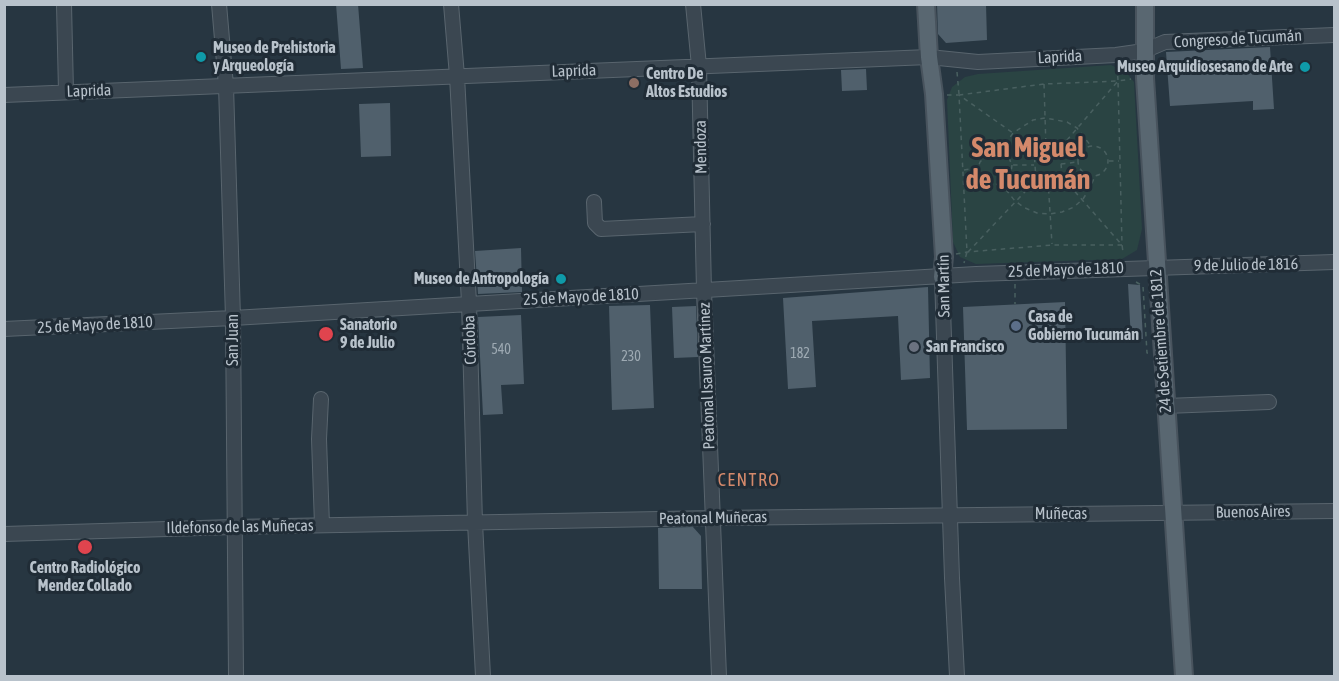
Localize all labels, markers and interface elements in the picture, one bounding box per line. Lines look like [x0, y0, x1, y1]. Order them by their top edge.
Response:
street label: Congreso de Tucumán [1174, 26, 1302, 52]
place label: Museo de Prehistoria y Arqueología [213, 38, 336, 76]
street label: Laprida [1037, 46, 1083, 68]
marker: Museo de Prehistoria y Arqueología [194, 50, 208, 64]
place label: Museo Arquidiosesano de Arte [1117, 57, 1293, 77]
marker: Museo Arquidiosesano de Arte [1298, 60, 1312, 74]
street label: Laprida [551, 61, 597, 81]
place label: Centro De Altos Estudios [646, 64, 727, 102]
marker: Centro De Altos Estudios [627, 76, 641, 90]
street label: Laprida [66, 81, 112, 101]
street label: Mendoza [691, 120, 711, 174]
district label: San Miguel de Tucumán [966, 131, 1090, 197]
street label: San Martín [934, 254, 954, 318]
street label: 9 de Julio de 1816 [1194, 254, 1298, 276]
street label: 25 de Mayo de 1810 [1008, 258, 1124, 282]
street label: 24 de Setiembre de 1812 [1146, 268, 1176, 414]
place label: Museo de Antropología [414, 269, 549, 289]
marker: Museo de Antropología [554, 272, 568, 286]
street label: 25 de Mayo de 1810 [523, 284, 639, 310]
street label: Peatonal Isauro Martínez [695, 302, 719, 450]
place label: Casa de Gobierno Tucumán [1028, 307, 1139, 345]
street label: 25 de Mayo de 1810 [37, 312, 153, 338]
street label: San Juan [223, 314, 243, 366]
place label: Sanatorio 9 de Julio [340, 315, 397, 353]
street label: Córdoba [460, 315, 480, 365]
marker: Casa de Gobierno Tucumán [1009, 319, 1023, 333]
marker: Sanatorio 9 de Julio [317, 325, 335, 343]
place label: San Francisco [926, 337, 1005, 357]
marker: San Francisco [907, 340, 921, 354]
house number: 540 [491, 342, 511, 358]
house number: 182 [790, 346, 810, 362]
house number: 230 [621, 349, 641, 365]
district label: CENTRO [718, 469, 780, 491]
street label: Buenos Aires [1215, 502, 1291, 522]
street label: Muñecas [1035, 504, 1087, 524]
street label: Peatonal Muñecas [659, 507, 767, 529]
street label: Ildefonso de las Muñecas [166, 516, 314, 538]
marker: Centro Radiológico Mendez Collado [76, 538, 94, 556]
place label: Centro Radiológico Mendez Collado [29, 558, 141, 596]

